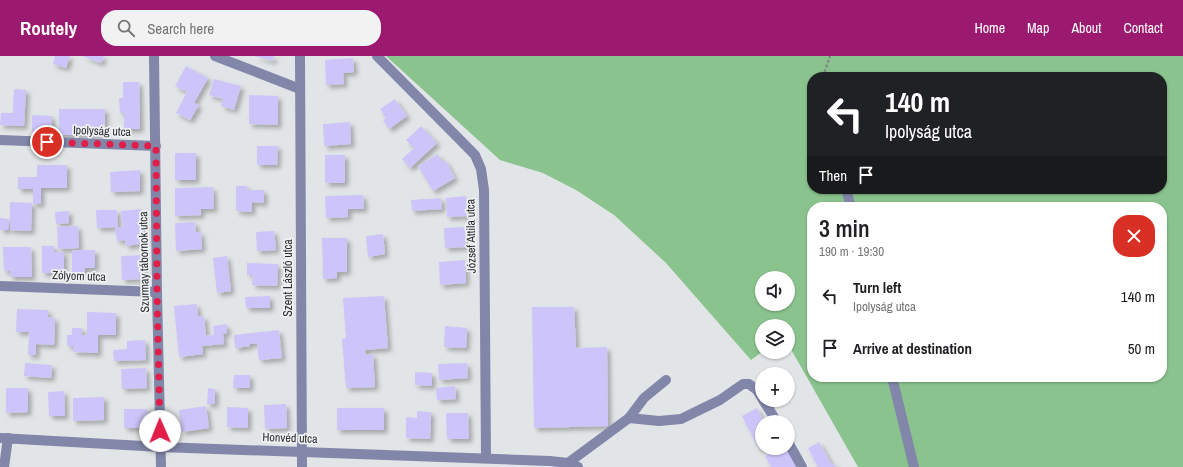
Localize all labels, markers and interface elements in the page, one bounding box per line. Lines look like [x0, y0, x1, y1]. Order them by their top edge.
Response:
search box [101, 10, 381, 46]
text: Routely [20, 15, 77, 41]
icon: search [115, 17, 137, 39]
text: Search here [147, 18, 214, 39]
text: Home [974, 19, 1005, 37]
text: Map [1027, 19, 1049, 37]
text: About [1071, 19, 1101, 37]
text: Contact [1123, 19, 1163, 37]
text: 140 m [885, 83, 950, 121]
icon: left [819, 88, 871, 140]
text: Ipolyság utca [885, 119, 972, 144]
street label: Ipolyság utca [73, 122, 132, 140]
pin [30, 125, 64, 159]
icon: arrive [36, 131, 58, 153]
icon: arrive [855, 164, 877, 186]
text: Then [819, 165, 847, 186]
street label: József Attila utca [462, 198, 480, 273]
street label: Szurmay tábornok utca [135, 211, 153, 313]
text: 3 min [819, 212, 870, 244]
button: close [1113, 215, 1155, 257]
street label: Szent László utca [280, 239, 296, 317]
text: 190 m · 19:30 [819, 243, 884, 260]
street label: Zólyom utca [52, 267, 107, 285]
map controls [755, 271, 795, 455]
button: sound [755, 271, 795, 311]
text: Turn left [853, 277, 901, 298]
icon: left [819, 285, 841, 307]
text: 140 m [1121, 286, 1155, 307]
text: Ipolyság utca [853, 298, 916, 315]
button: layers [755, 319, 795, 359]
icon: arrive [819, 337, 841, 359]
text: Arrive at destination [853, 338, 972, 359]
text: 50 m [1128, 338, 1155, 359]
button: + [755, 367, 795, 407]
position arrow [139, 410, 181, 452]
button: − [755, 415, 795, 455]
street label: Honvéd utca [262, 429, 318, 447]

